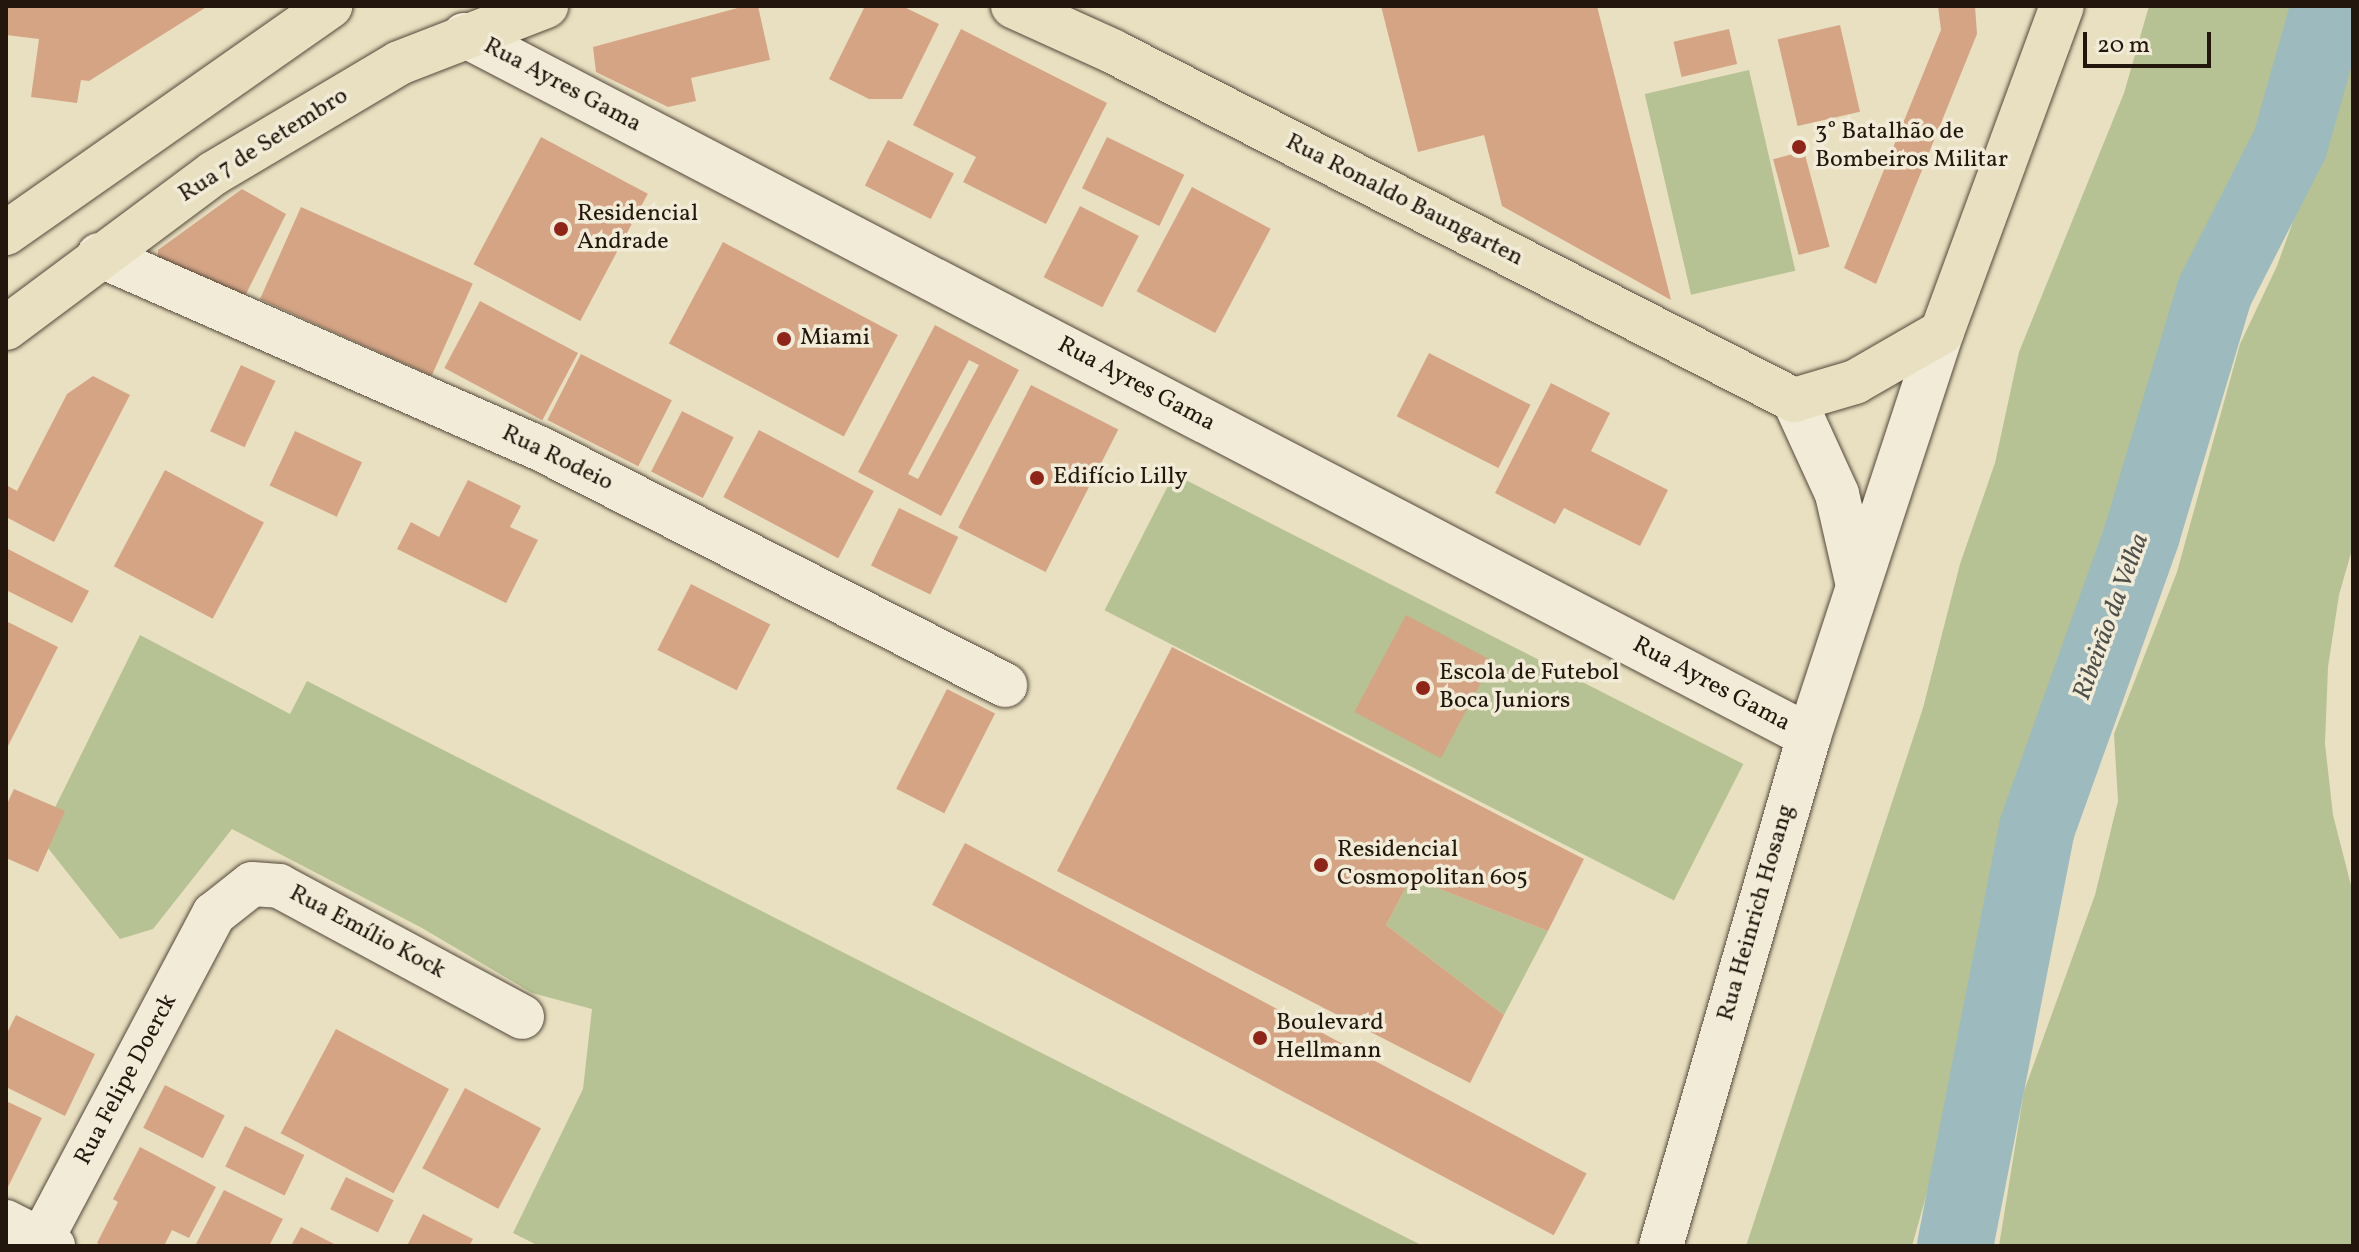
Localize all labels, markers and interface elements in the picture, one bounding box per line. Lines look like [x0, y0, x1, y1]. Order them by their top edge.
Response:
scale bar [2087, 16, 2215, 66]
text: 20 m [2097, 29, 2150, 63]
street label: Rua Ayres Gama [478, 32, 646, 140]
street label: Rua 7 de Setembro [174, 82, 354, 210]
place label: 3° Batalhão de Bombeiros Militar [1815, 119, 2008, 175]
street label: Rua Ronaldo Baungarten [1280, 128, 1528, 274]
marker: 3° Batalhão de Bombeiros Militar [1790, 138, 1808, 156]
place label: Residencial Andrade [577, 201, 698, 257]
marker: Residencial Andrade [552, 220, 570, 238]
place label: Miami [800, 325, 870, 353]
marker: Miami [775, 330, 793, 348]
street label: Rua Ayres Gama [1052, 331, 1220, 439]
street label: Rua Rodeio [497, 420, 617, 498]
place label: Edifício Lilly [1053, 464, 1188, 492]
marker: Edifício Lilly [1028, 469, 1046, 487]
water label: Ribeirão da Velha [2067, 529, 2157, 705]
street label: Rua Ayres Gama [1627, 631, 1795, 739]
place label: Escola de Futebol Boca Juniors [1439, 660, 1619, 716]
marker: Escola de Futebol Boca Juniors [1414, 679, 1432, 697]
street label: Rua Heinrich Hosang [1712, 801, 1802, 1025]
place label: Residencial Cosmopolitan 605 [1337, 837, 1528, 893]
marker: Residencial Cosmopolitan 605 [1312, 856, 1330, 874]
street label: Rua Emílio Kock [284, 880, 450, 986]
street label: Rua Felipe Doerck [70, 990, 184, 1170]
place label: Boulevard Hellmann [1276, 1010, 1384, 1066]
marker: Boulevard Hellmann [1251, 1029, 1269, 1047]

